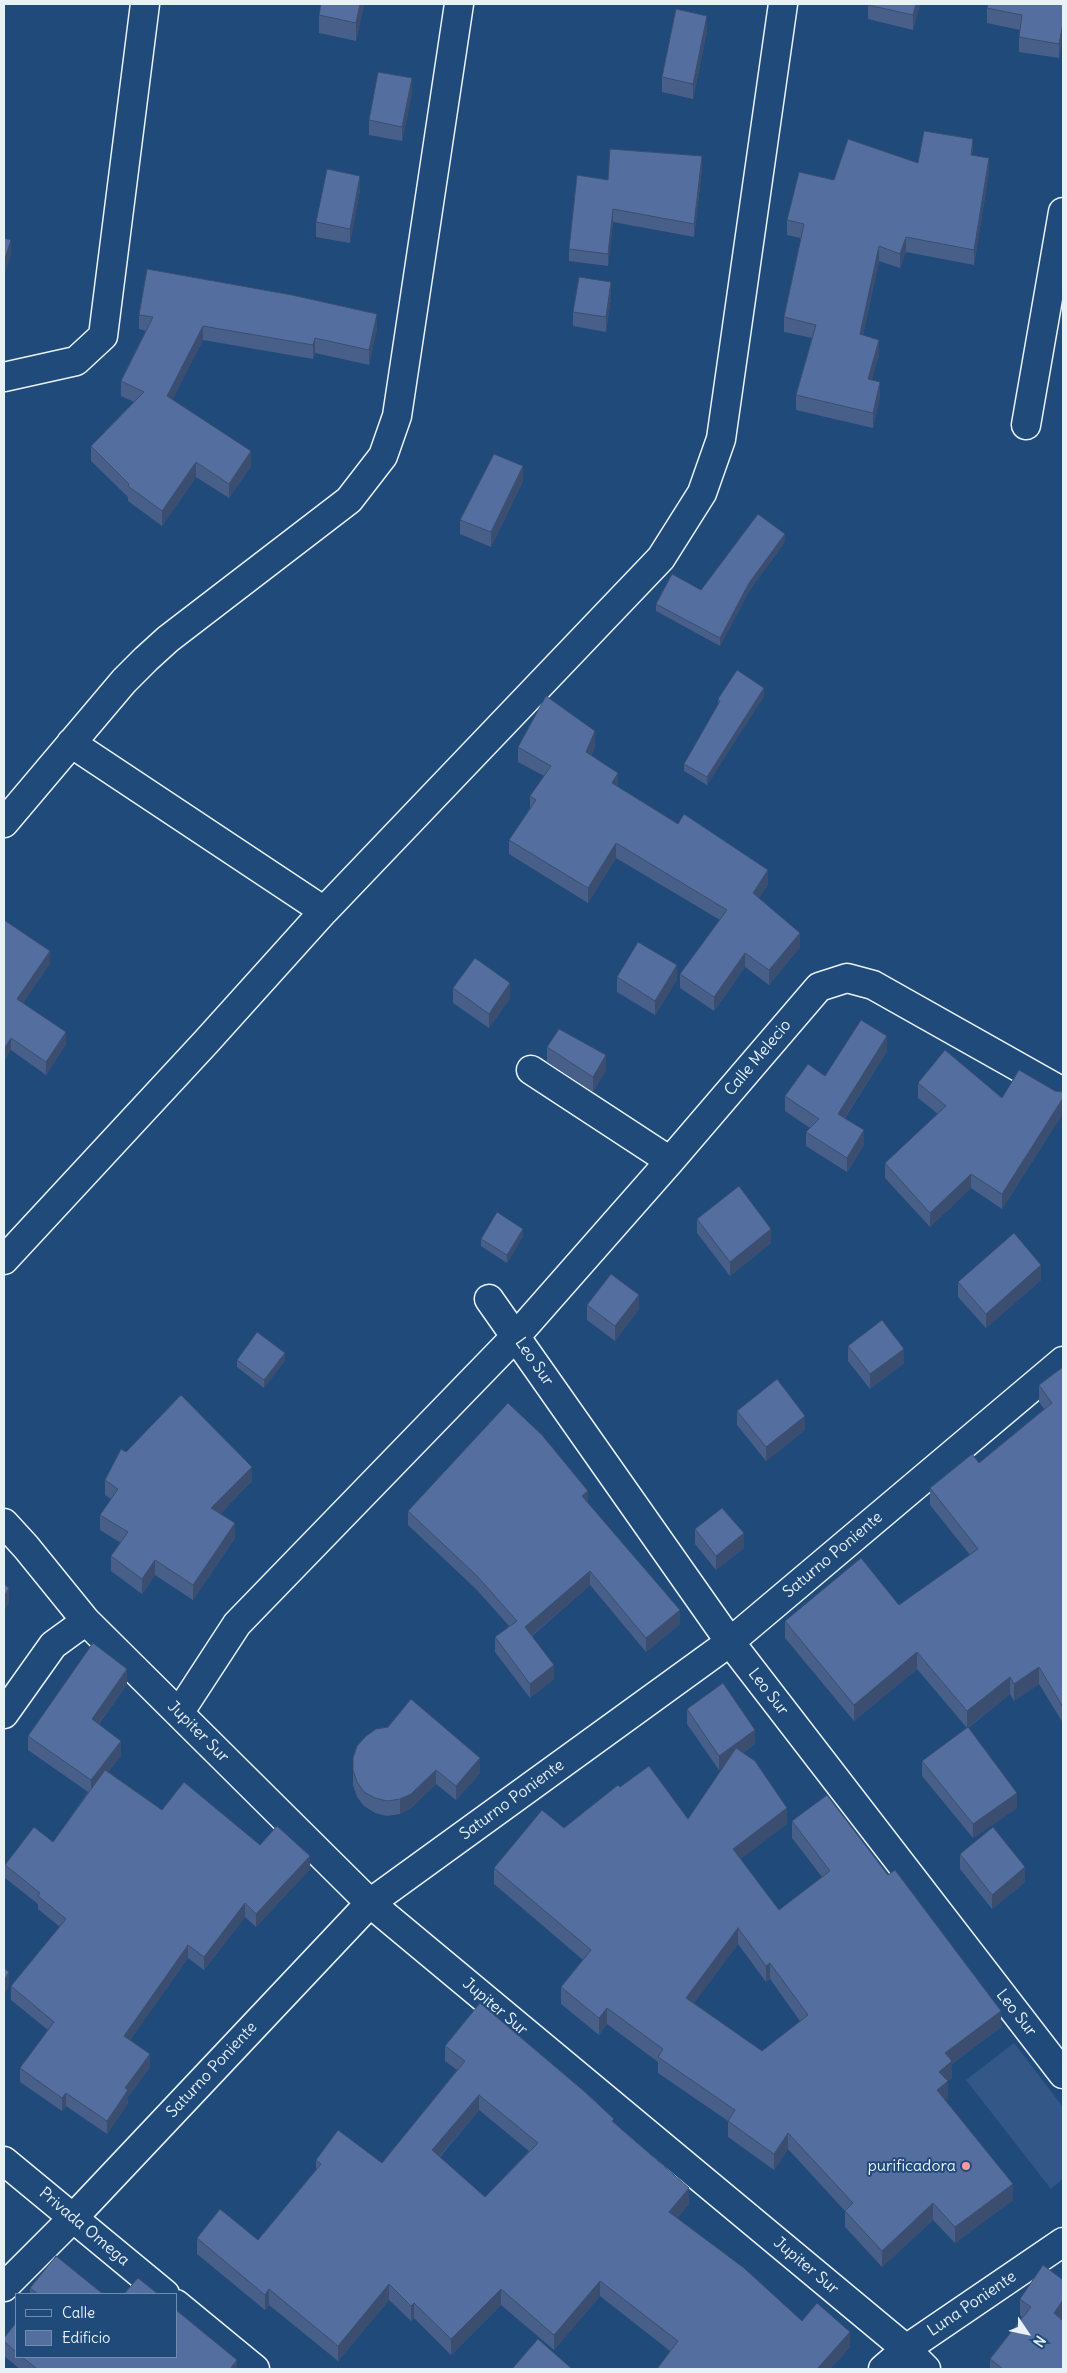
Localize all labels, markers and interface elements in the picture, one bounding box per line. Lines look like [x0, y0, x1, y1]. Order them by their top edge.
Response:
street label: Calle Melecio [721, 1016, 795, 1100]
street label: Leo Sur [511, 1334, 557, 1390]
street label: Saturno Poniente [779, 1508, 887, 1602]
street label: Leo Sur [744, 1665, 792, 1719]
street label: Jupiter Sur [163, 1697, 233, 1767]
street label: Saturno Poniente [456, 1756, 568, 1844]
street label: Jupiter Sur [459, 1974, 531, 2040]
street label: Leo Sur [992, 1986, 1040, 2040]
street label: Saturno Poniente [163, 2018, 261, 2122]
place label: purificadora [868, 2156, 956, 2176]
marker: purificadora [960, 2160, 972, 2172]
street label: Privada Omega [35, 2184, 133, 2270]
street label: Jupiter Sur [770, 2233, 842, 2299]
street label: Luna Poniente [924, 2267, 1020, 2341]
legend [15, 2293, 178, 2358]
text: Calle [62, 2303, 95, 2322]
north arrow [1002, 2308, 1052, 2358]
text: Edificio [62, 2328, 110, 2347]
text: N [1029, 2332, 1050, 2350]

